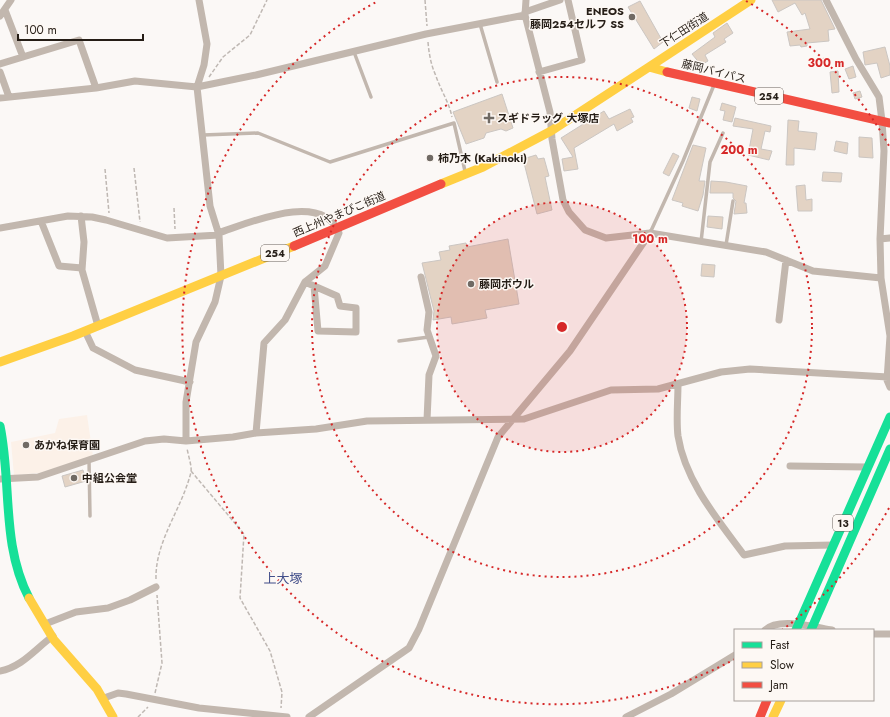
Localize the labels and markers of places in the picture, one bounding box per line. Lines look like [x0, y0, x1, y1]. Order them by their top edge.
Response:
place label: ENEOS 藤岡254セルフ SS [530, 3, 624, 32]
marker: ENEOS 藤岡254セルフ SS [627, 12, 637, 22]
place label: スギドラッグ 大塚店 [497, 110, 599, 126]
marker: スギドラッグ 大塚店 [484, 113, 494, 123]
place label: 柿乃木 (Kakinoki) [438, 150, 527, 166]
marker: 柿乃木 (Kakinoki) [425, 153, 435, 163]
place label: 藤岡ボウル [479, 276, 534, 292]
marker: 藤岡ボウル [466, 279, 476, 289]
centre of rings [555, 320, 569, 334]
place label: あかね保育園 [34, 437, 100, 453]
marker: あかね保育園 [21, 440, 31, 450]
place label: 中組公会堂 [82, 470, 137, 486]
marker: 中組公会堂 [69, 473, 79, 483]

